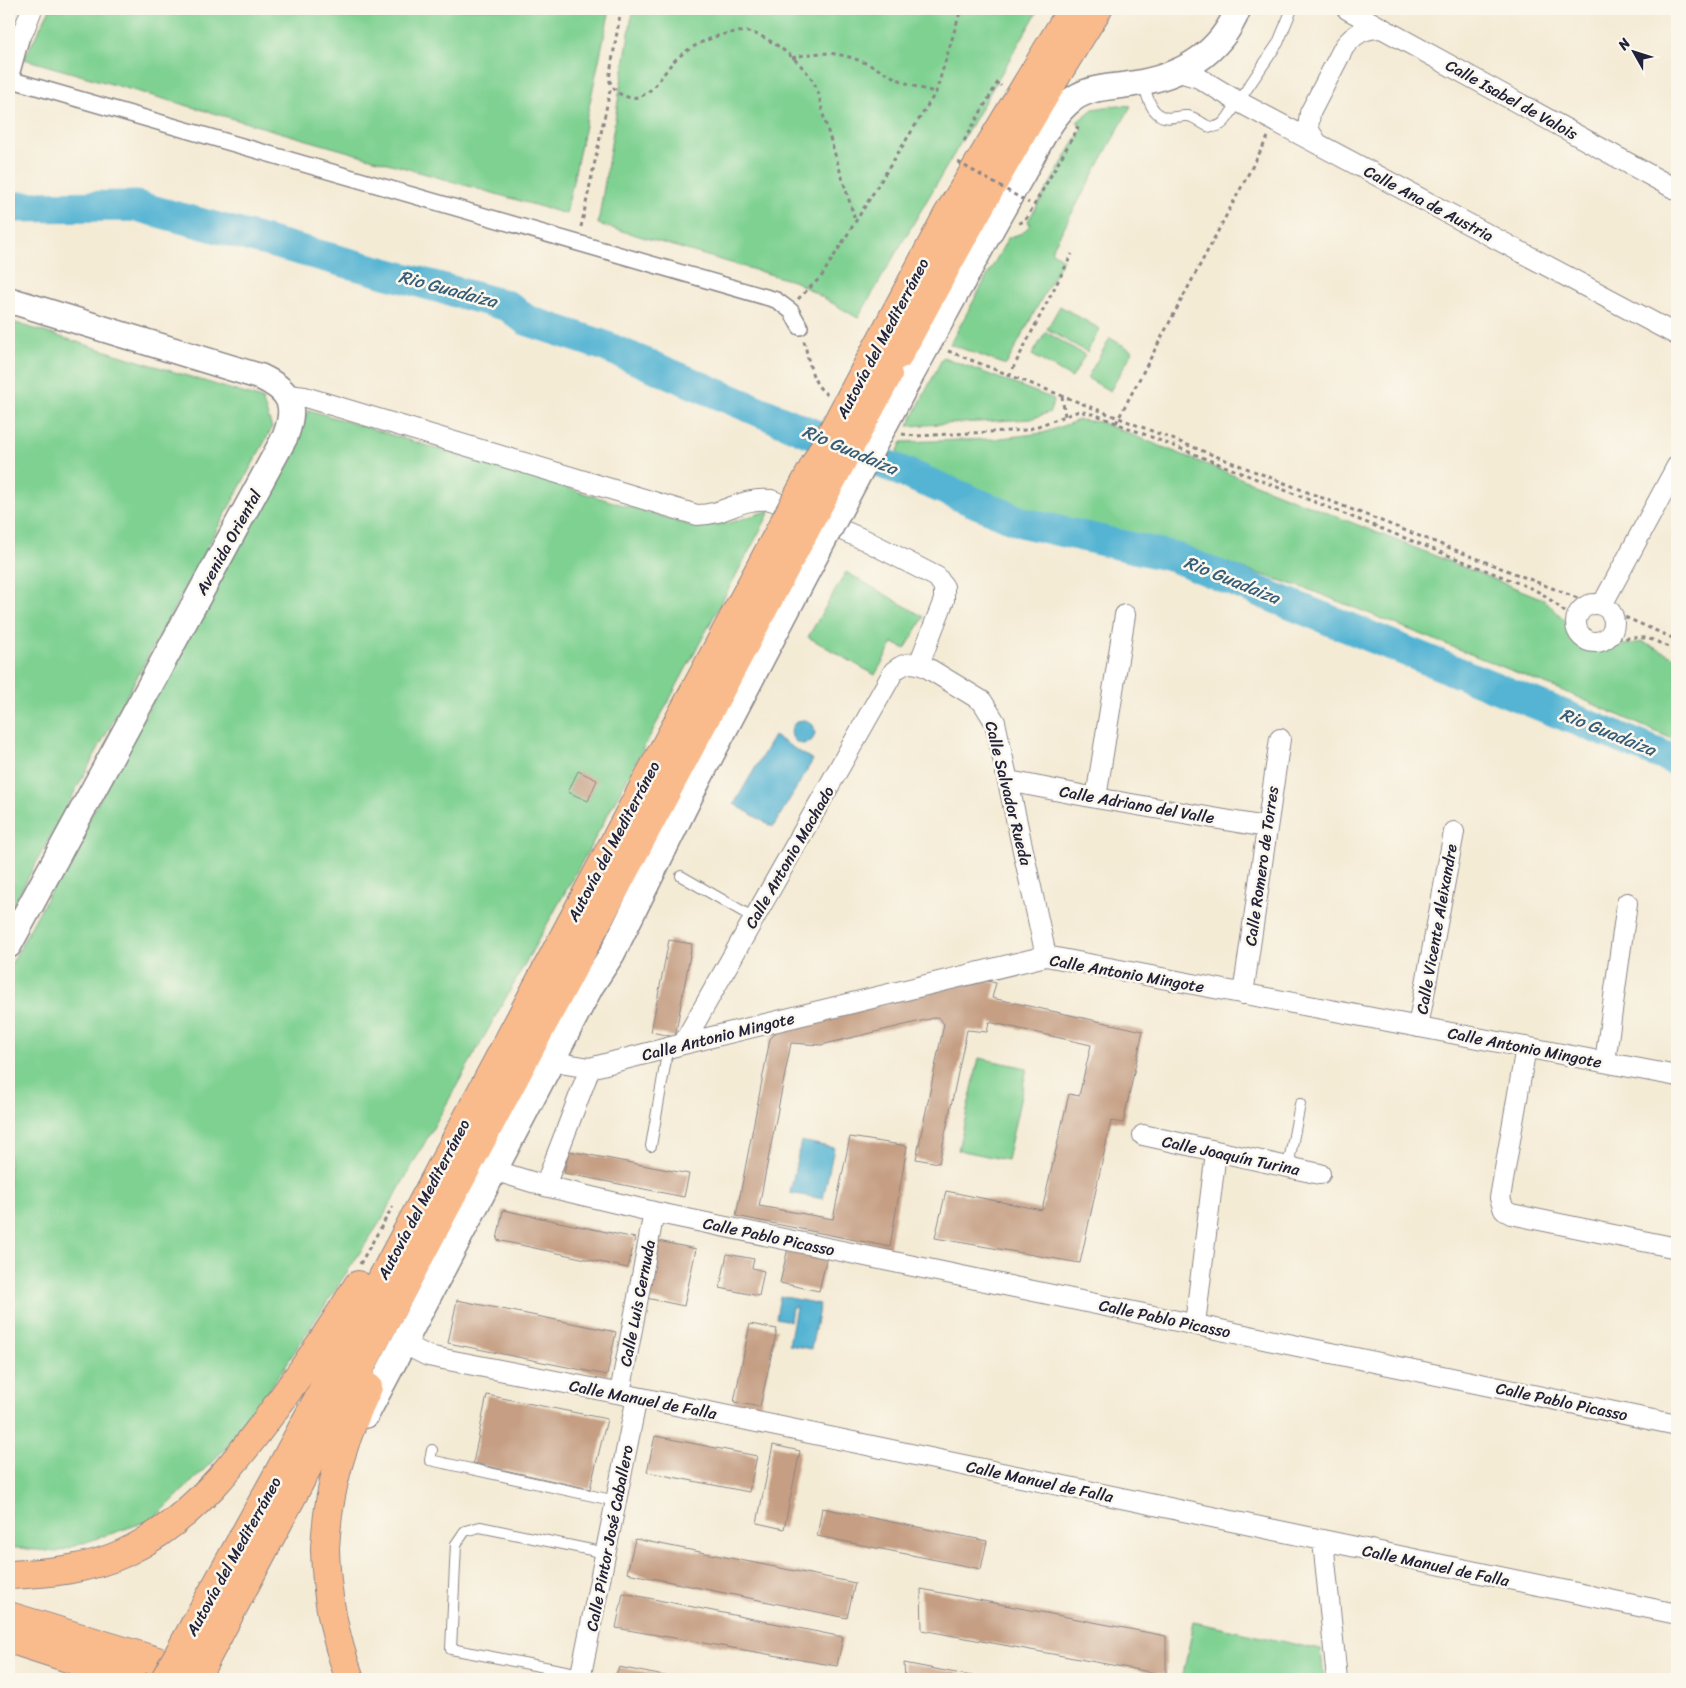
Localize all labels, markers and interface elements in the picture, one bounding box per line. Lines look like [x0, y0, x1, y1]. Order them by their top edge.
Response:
north arrow [1608, 28, 1658, 78]
text: N [1611, 32, 1637, 57]
street label: Calle Isabel de Valois [1440, 51, 1584, 148]
street label: Calle Ana de Austria [1359, 157, 1499, 250]
street label: Autovía del Mediterráneo [827, 253, 937, 425]
water label: Rio Guadaiza [395, 261, 503, 318]
water label: Rio Guadaiza [797, 416, 904, 485]
street label: Avenida Oriental [187, 484, 270, 601]
water label: Rio Guadaiza [1179, 546, 1286, 614]
water label: Rio Guadaiza [1555, 698, 1662, 766]
street label: Calle Salvador Rueda [977, 718, 1041, 869]
street label: Autovía del Mediterráneo [558, 756, 668, 928]
street label: Calle Adriano del Valle [1057, 777, 1217, 832]
street label: Calle Antonio Machado [737, 780, 842, 934]
street label: Calle Romero de Torres [1236, 784, 1287, 948]
street label: Calle Vicente Aleixandre [1407, 841, 1466, 1016]
street label: Calle Antonio Mingote [1047, 946, 1207, 1001]
street label: Calle Antonio Mingote [639, 1003, 798, 1069]
street label: Calle Antonio Mingote [1445, 1018, 1604, 1077]
street label: Autovía del Mediterráneo [368, 1114, 478, 1286]
street label: Calle Joaquín Turina [1159, 1127, 1303, 1184]
street label: Calle Pablo Picasso [700, 1208, 837, 1265]
street label: Calle Luis Cernuda [611, 1237, 664, 1369]
street label: Calle Pablo Picasso [1096, 1290, 1233, 1347]
street label: Calle Manuel de Falla [567, 1371, 720, 1428]
street label: Calle Pablo Picasso [1493, 1373, 1630, 1430]
street label: Calle Pintor José Caballero [577, 1442, 642, 1634]
street label: Calle Manuel de Falla [964, 1452, 1117, 1511]
street label: Autovía del Mediterráneo [177, 1471, 289, 1642]
street label: Calle Manuel de Falla [1360, 1536, 1513, 1595]

